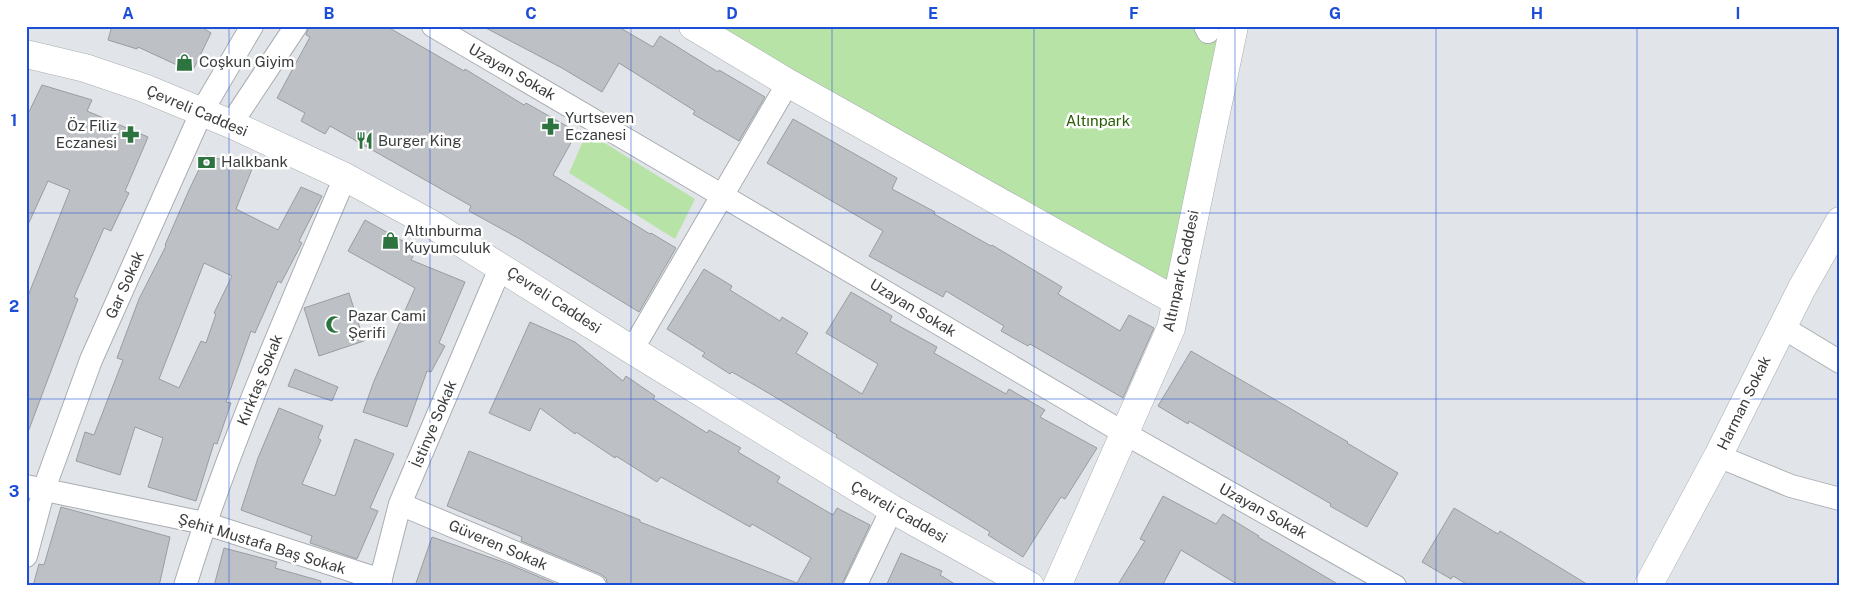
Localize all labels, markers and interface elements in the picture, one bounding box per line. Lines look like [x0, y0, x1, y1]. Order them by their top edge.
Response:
text: A [122, 4, 134, 23]
text: B [324, 4, 335, 23]
text: C [525, 4, 537, 23]
text: D [726, 4, 738, 23]
text: E [928, 4, 938, 23]
text: F [1129, 4, 1139, 23]
text: G [1329, 4, 1341, 23]
text: H [1531, 4, 1543, 23]
text: I [1736, 4, 1740, 23]
street label: Uzayan Sokak [466, 40, 559, 103]
shop icon: Coşkun Giyim [175, 52, 195, 72]
place label: Coşkun Giyim [199, 53, 294, 70]
street label: Çevreli Caddesi [144, 82, 250, 140]
place label: Yurtseven Eczanesi [565, 109, 634, 143]
text: 1 [11, 111, 17, 130]
park label: Altınpark [1066, 112, 1130, 129]
place label: Öz Filiz Eczanesi [56, 116, 117, 151]
pharmacy icon: Yurtseven Eczanesi [541, 117, 561, 137]
pharmacy icon: Öz Filiz Eczanesi [121, 125, 141, 145]
restaurant icon: Burger King [354, 131, 374, 151]
place label: Burger King [378, 132, 462, 149]
bank icon: Halkbank [197, 152, 217, 172]
place label: Halkbank [221, 153, 288, 170]
street label: Altınpark Caddesi [1159, 208, 1202, 333]
place label: Altınburma Kuyumculuk [404, 222, 491, 256]
shop icon: Altınburma Kuyumculuk [380, 230, 400, 250]
street label: Gar Sokak [102, 248, 147, 321]
street label: Çevreli Caddesi [504, 263, 604, 336]
street label: Uzayan Sokak [867, 275, 960, 340]
text: 2 [9, 297, 19, 316]
place label: Pazar Cami Şerifi [348, 307, 426, 341]
mosque icon: Pazar Cami Şerifi [324, 315, 344, 335]
street label: Kırktaş Sokak [234, 332, 286, 428]
street label: Harman Sokak [1713, 353, 1774, 453]
street label: İstinye Sokak [407, 377, 460, 470]
street label: Çevreli Caddesi [848, 477, 950, 546]
street label: Uzayan Sokak [1216, 479, 1310, 542]
text: 3 [9, 482, 19, 501]
street label: Şehit Mustafa Baş Sokak [176, 510, 348, 577]
street label: Güveren Sokak [446, 516, 550, 573]

